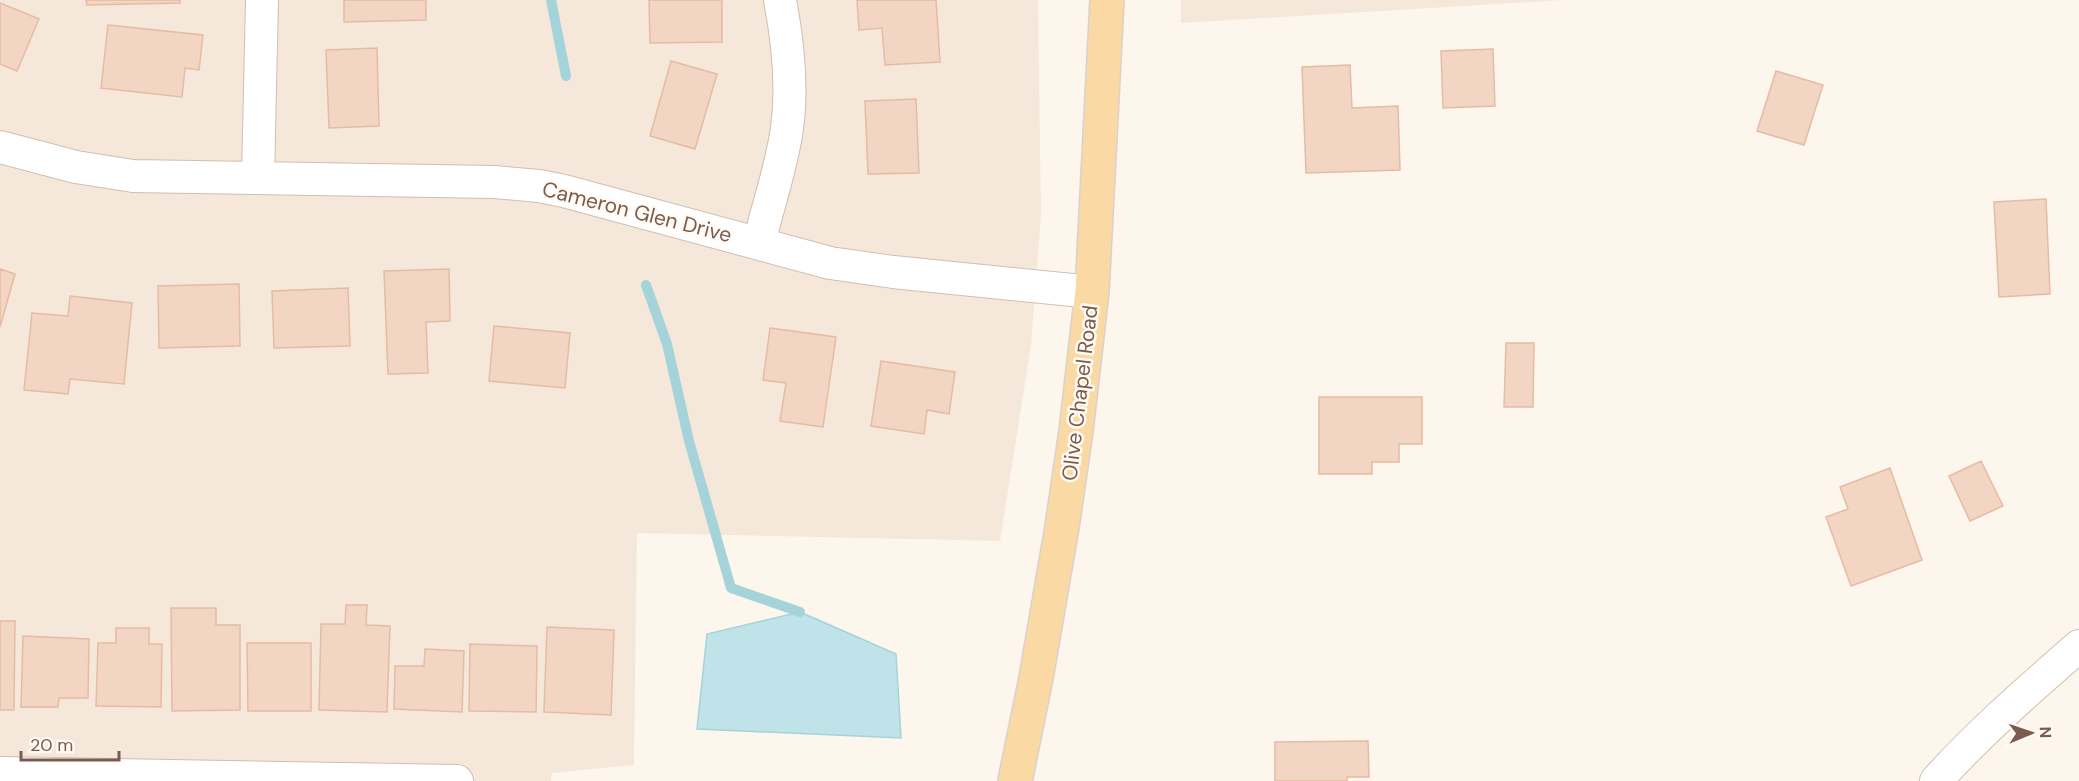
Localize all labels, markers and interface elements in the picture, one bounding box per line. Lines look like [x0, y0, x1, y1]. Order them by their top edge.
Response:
street label: Cameron Glen Drive [539, 175, 735, 249]
street label: Olive Chapel Road [1055, 304, 1105, 482]
north arrow [2001, 703, 2061, 763]
scale bar [21, 724, 118, 762]
text: N [2035, 726, 2056, 739]
text: 20 m [30, 733, 73, 757]

